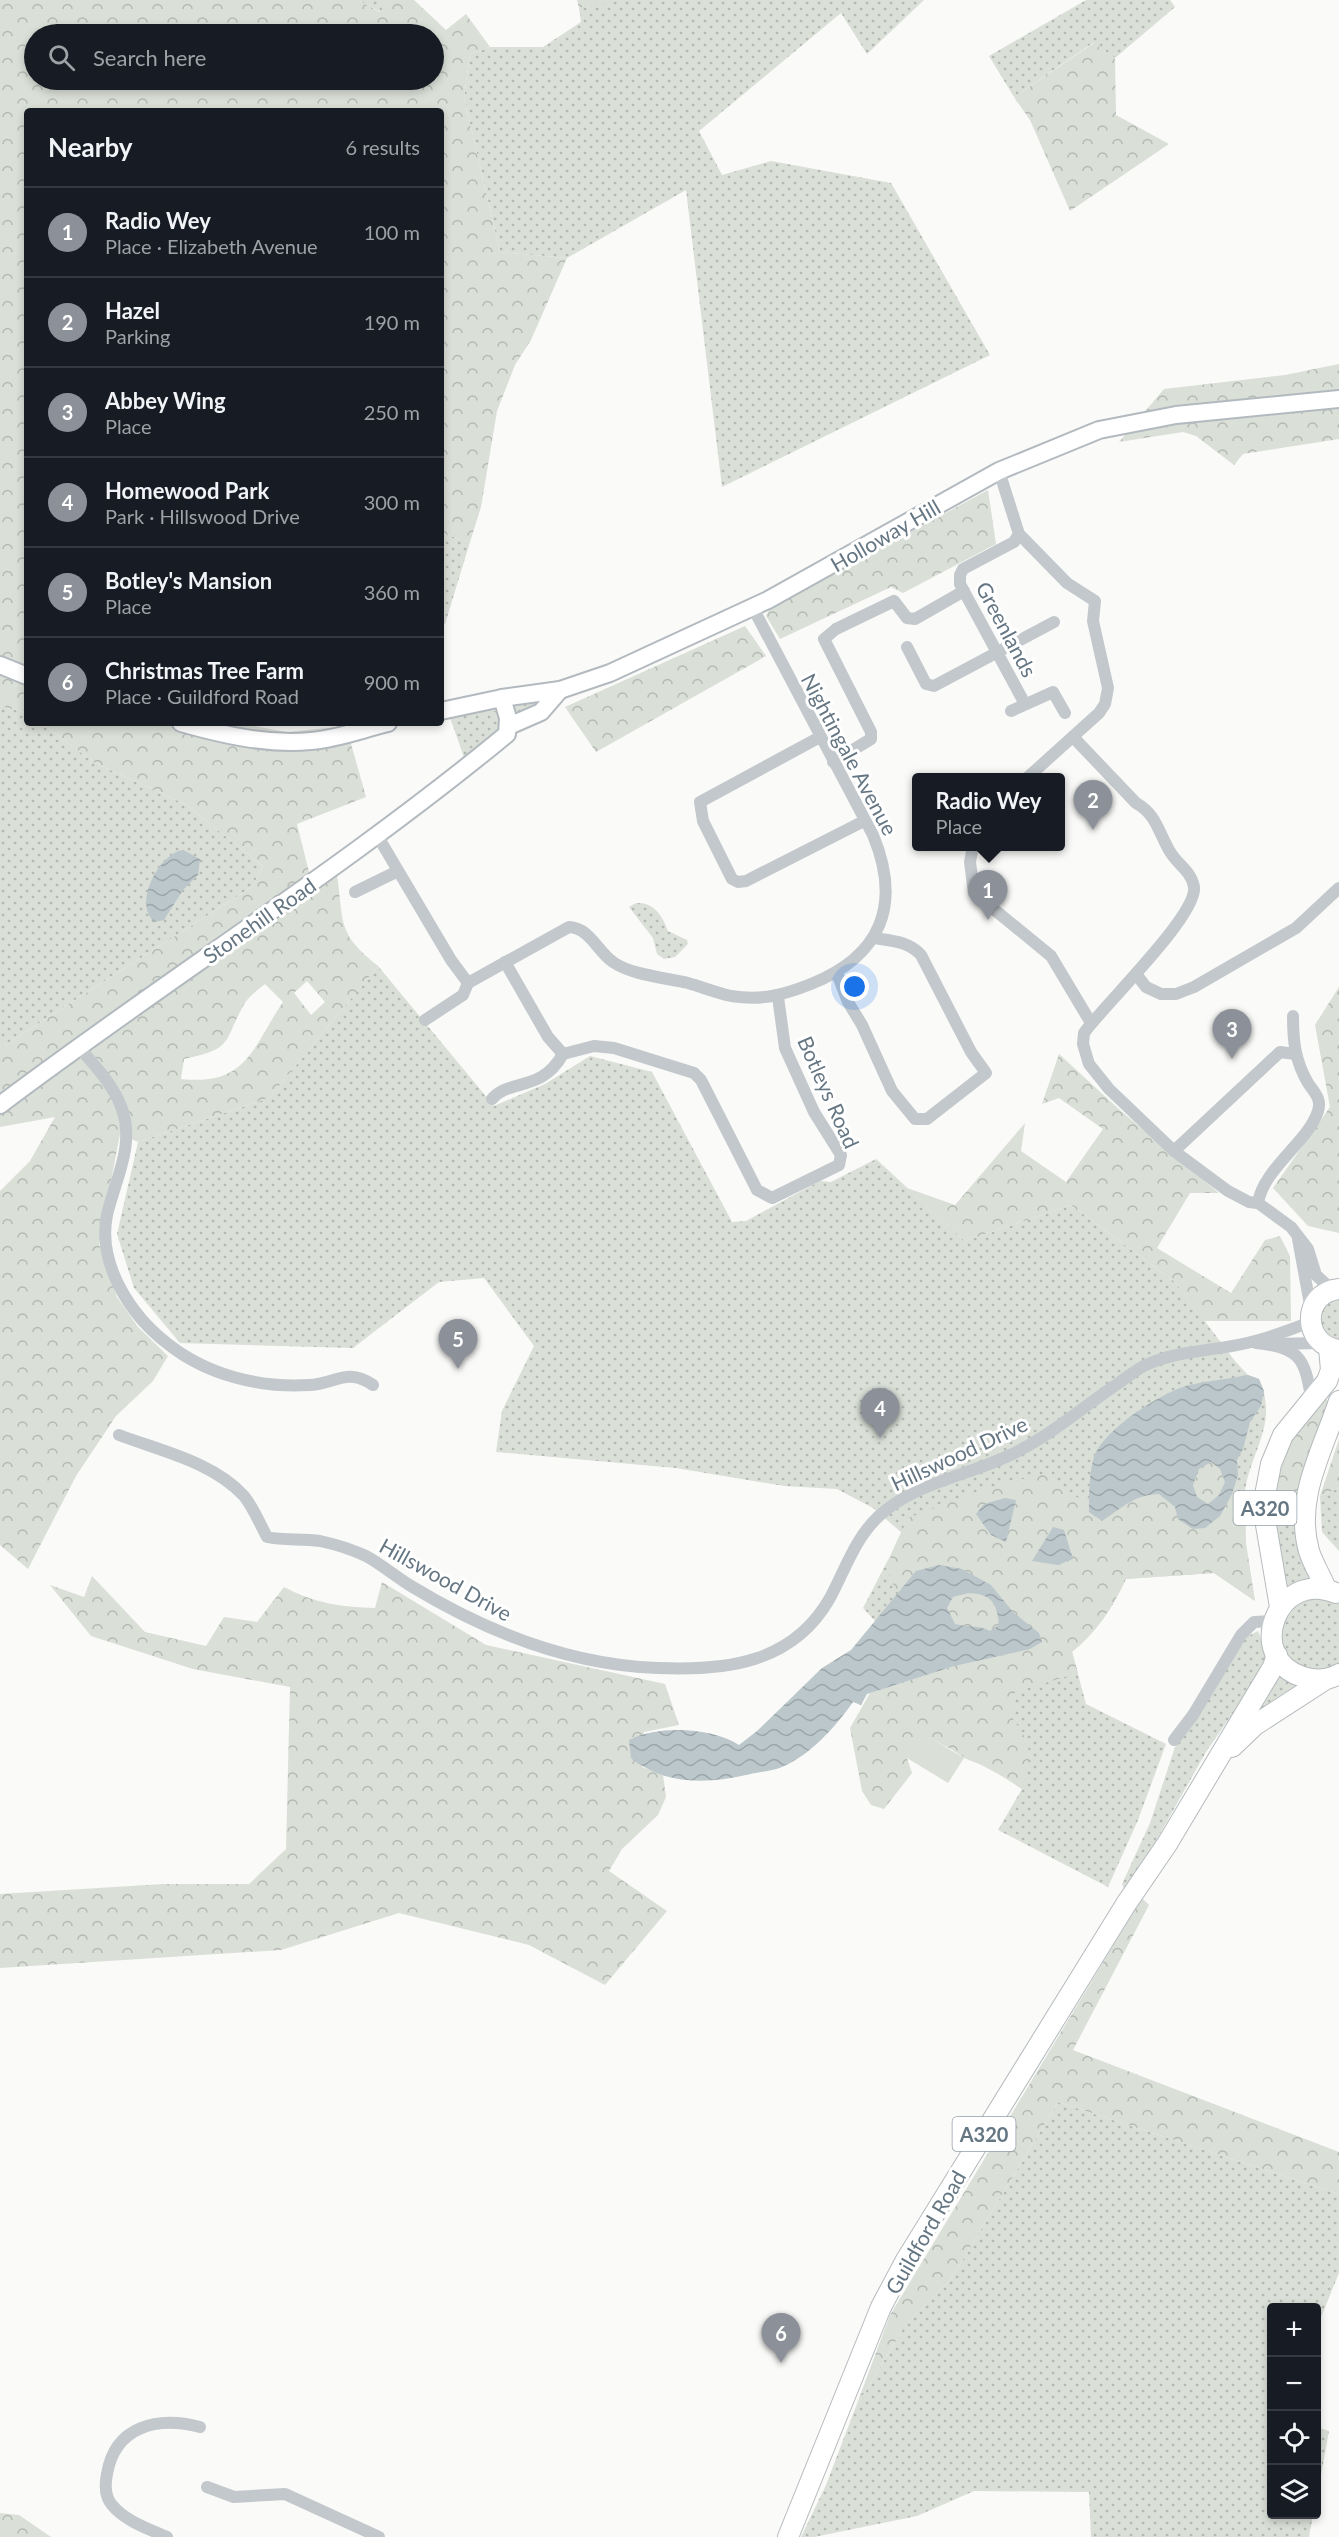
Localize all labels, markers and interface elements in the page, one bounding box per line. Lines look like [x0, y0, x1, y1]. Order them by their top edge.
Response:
search box [24, 24, 444, 90]
icon: search [45, 41, 78, 74]
text: Search here [93, 44, 206, 71]
text: Nearby [48, 131, 133, 163]
text: 6 results [345, 135, 420, 159]
text: Radio Wey [105, 207, 211, 234]
text: 1 [62, 220, 73, 244]
text: 100 m [364, 220, 420, 244]
text: Place · Elizabeth Avenue [105, 234, 318, 258]
text: Hazel [105, 297, 160, 324]
text: 2 [62, 310, 73, 334]
text: 190 m [364, 310, 420, 334]
text: Parking [105, 324, 170, 348]
text: Abbey Wing [105, 387, 226, 414]
text: 3 [62, 400, 73, 424]
text: 250 m [364, 400, 420, 424]
text: Place [105, 414, 152, 438]
text: Homewood Park [105, 477, 269, 504]
text: 4 [62, 490, 73, 514]
text: 300 m [364, 490, 420, 514]
street label: Holloway Hill [826, 494, 944, 576]
text: Park · Hillswood Drive [105, 504, 300, 528]
text: Botley's Mansion [105, 567, 272, 594]
street label: Greenlands [971, 577, 1043, 681]
text: 5 [62, 580, 73, 604]
text: 360 m [364, 580, 420, 604]
text: Place [105, 594, 152, 618]
text: Christmas Tree Farm [105, 657, 304, 684]
street label: Nightingale Avenue [797, 669, 903, 839]
text: 6 [62, 670, 73, 694]
text: 900 m [364, 670, 420, 694]
text: Place · Guildford Road [105, 684, 299, 708]
popup [912, 773, 1065, 851]
pin: 2 [1074, 780, 1112, 830]
text: Radio Wey [936, 787, 1041, 814]
text: Place [936, 814, 982, 838]
pin: 1 [968, 870, 1008, 920]
street label: Stonehill Road [198, 872, 320, 968]
your location [840, 972, 869, 1001]
pin: 3 [1212, 1010, 1252, 1059]
street label: Botleys Road [793, 1032, 865, 1152]
pin: 5 [438, 1320, 478, 1369]
pin: 4 [860, 1388, 900, 1438]
street label: Hillswood Drive [887, 1411, 1031, 1495]
road number: A320 [1234, 1491, 1296, 1525]
street label: Hillswood Drive [376, 1532, 516, 1626]
road number: A320 [952, 2117, 1016, 2151]
street label: Guildford Road [880, 2166, 970, 2298]
map controls [1267, 2303, 1321, 2519]
button: + [1267, 2303, 1321, 2357]
pin: 6 [762, 2314, 800, 2363]
button: − [1267, 2357, 1321, 2411]
button: locate [1267, 2411, 1321, 2465]
button: layers [1267, 2465, 1321, 2519]

